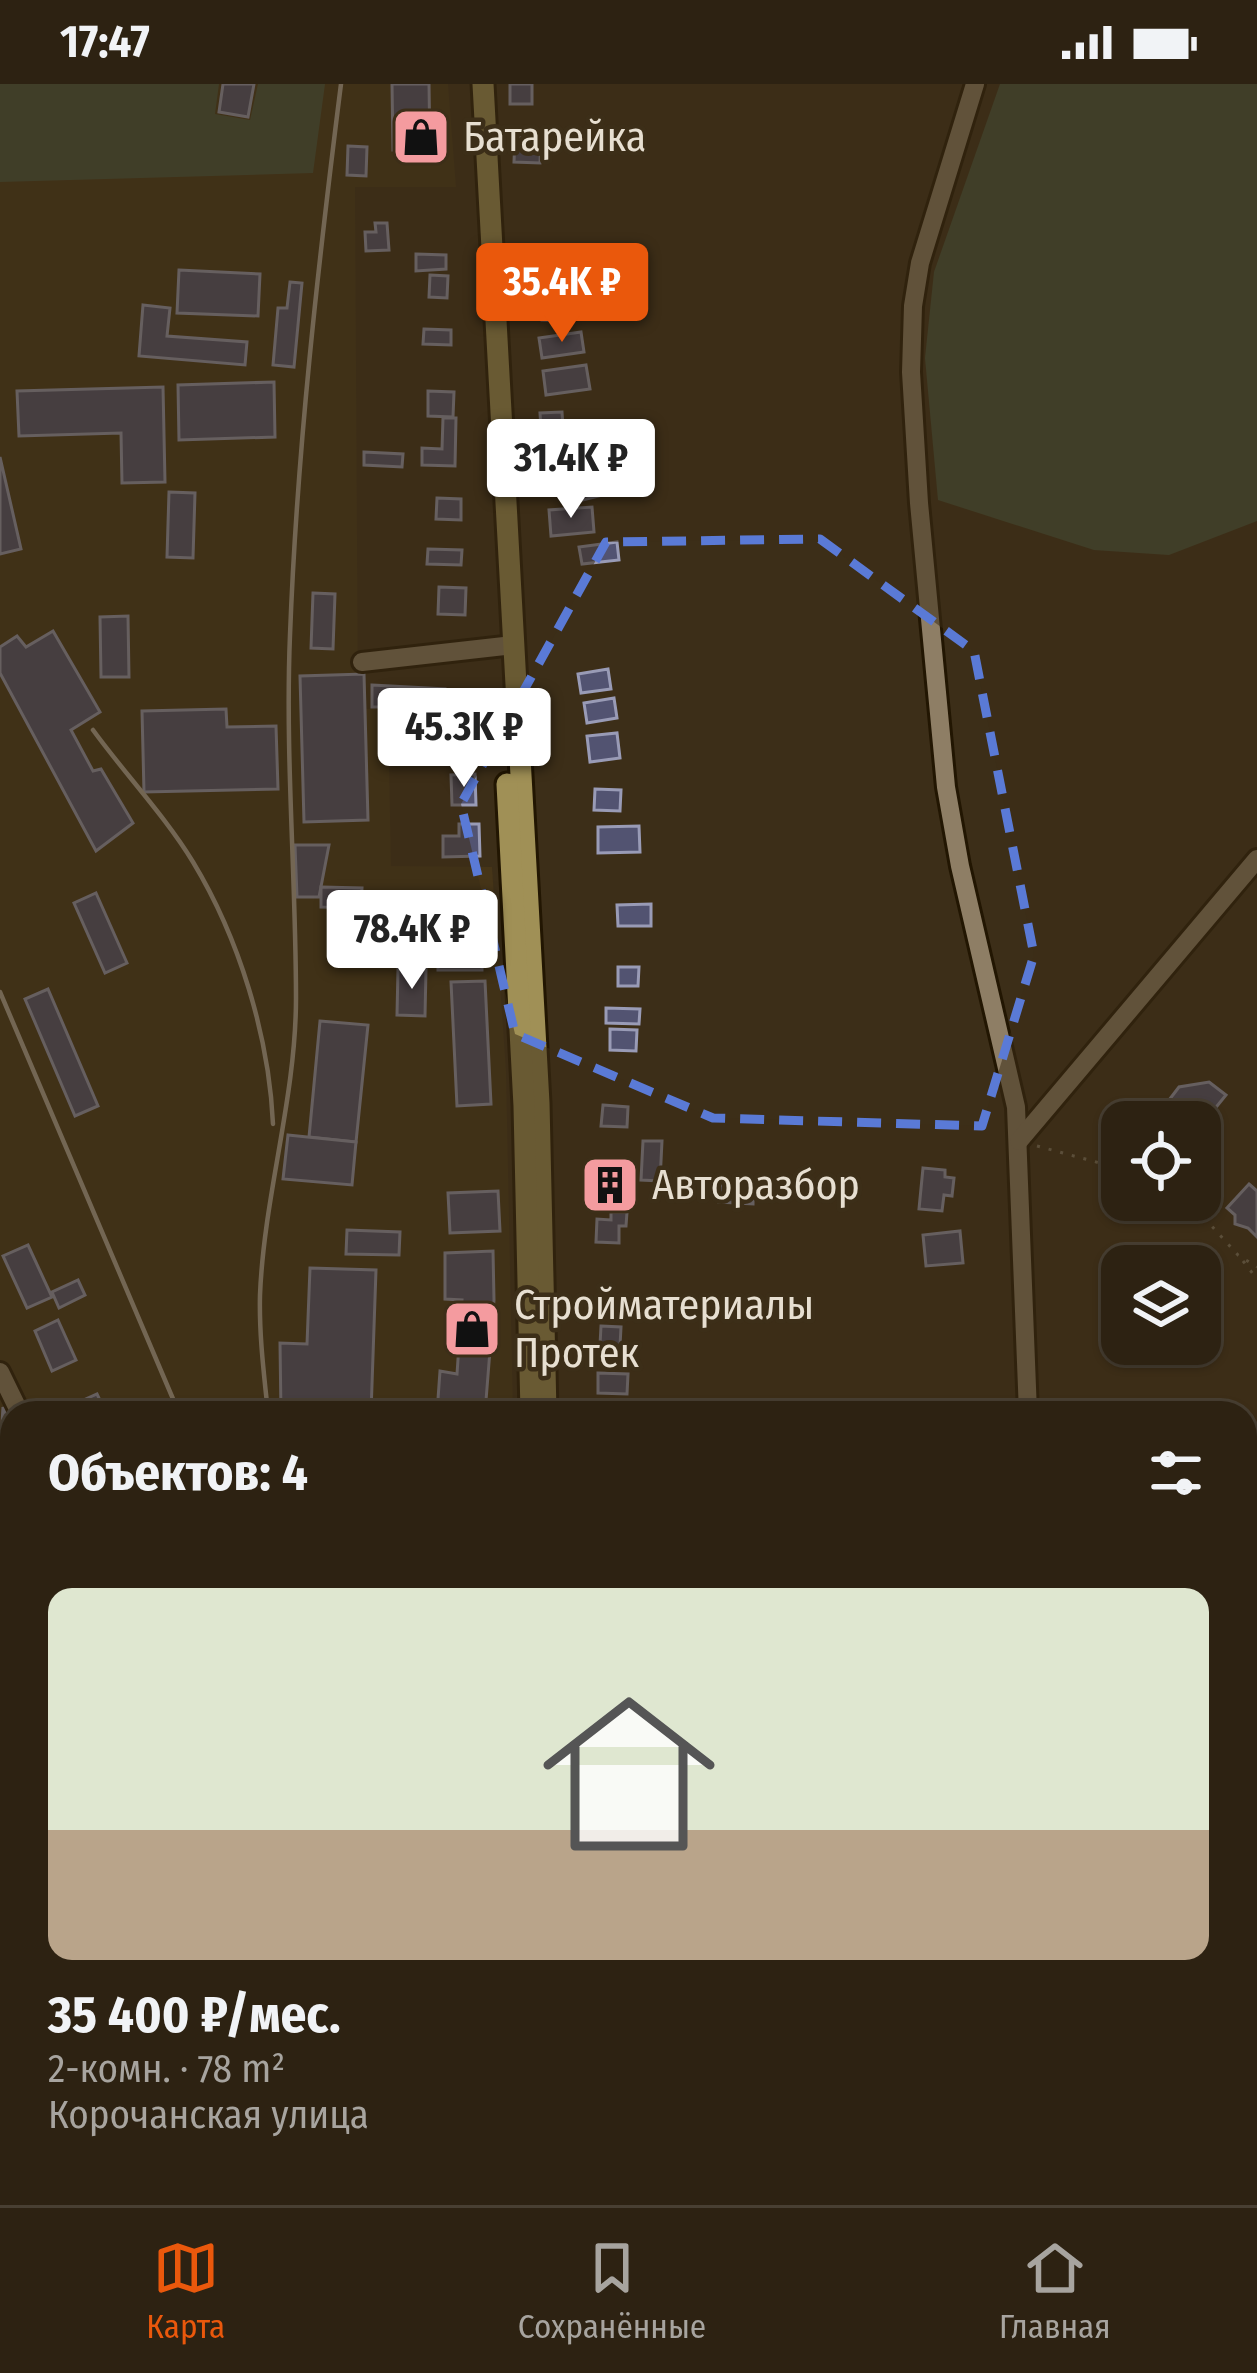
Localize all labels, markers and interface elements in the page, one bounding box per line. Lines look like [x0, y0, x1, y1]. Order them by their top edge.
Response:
text: 17:47 [60, 15, 150, 69]
shop icon: Батарейка [390, 106, 452, 168]
place label: Батарейка [463, 112, 646, 162]
pin: 35.4K ₽ [451, 243, 673, 345]
text: 35.4K ₽ [503, 259, 621, 305]
pin: 31.4K ₽ [460, 419, 682, 521]
text: 31.4K ₽ [514, 435, 628, 481]
pin: 45.3K ₽ [353, 688, 575, 790]
text: 45.3K ₽ [405, 704, 523, 750]
pin: 78.4K ₽ [301, 890, 523, 992]
text: 78.4K ₽ [354, 906, 470, 952]
map controls [1101, 1101, 1221, 1365]
button: locate [1101, 1101, 1221, 1221]
building icon: Авторазбор [579, 1154, 641, 1216]
place label: Авторазбор [652, 1160, 860, 1210]
button: layers [1101, 1245, 1221, 1365]
place label: Стройматериалы Протек [514, 1280, 814, 1378]
shop icon: Стройматериалы Протек [441, 1298, 503, 1360]
icon: filters [1143, 1440, 1209, 1506]
text: Объектов: 4 [48, 1442, 308, 1504]
icon: home [521, 1666, 737, 1882]
text: 35 400 ₽/мес. [48, 1984, 341, 2046]
text: 2-комн. · 78 m² [48, 2046, 285, 2092]
text: Корочанская улица [48, 2092, 369, 2138]
tab: Карта [146, 2235, 225, 2347]
tab: Сохранённые [518, 2235, 706, 2347]
tab: Главная [999, 2235, 1111, 2347]

